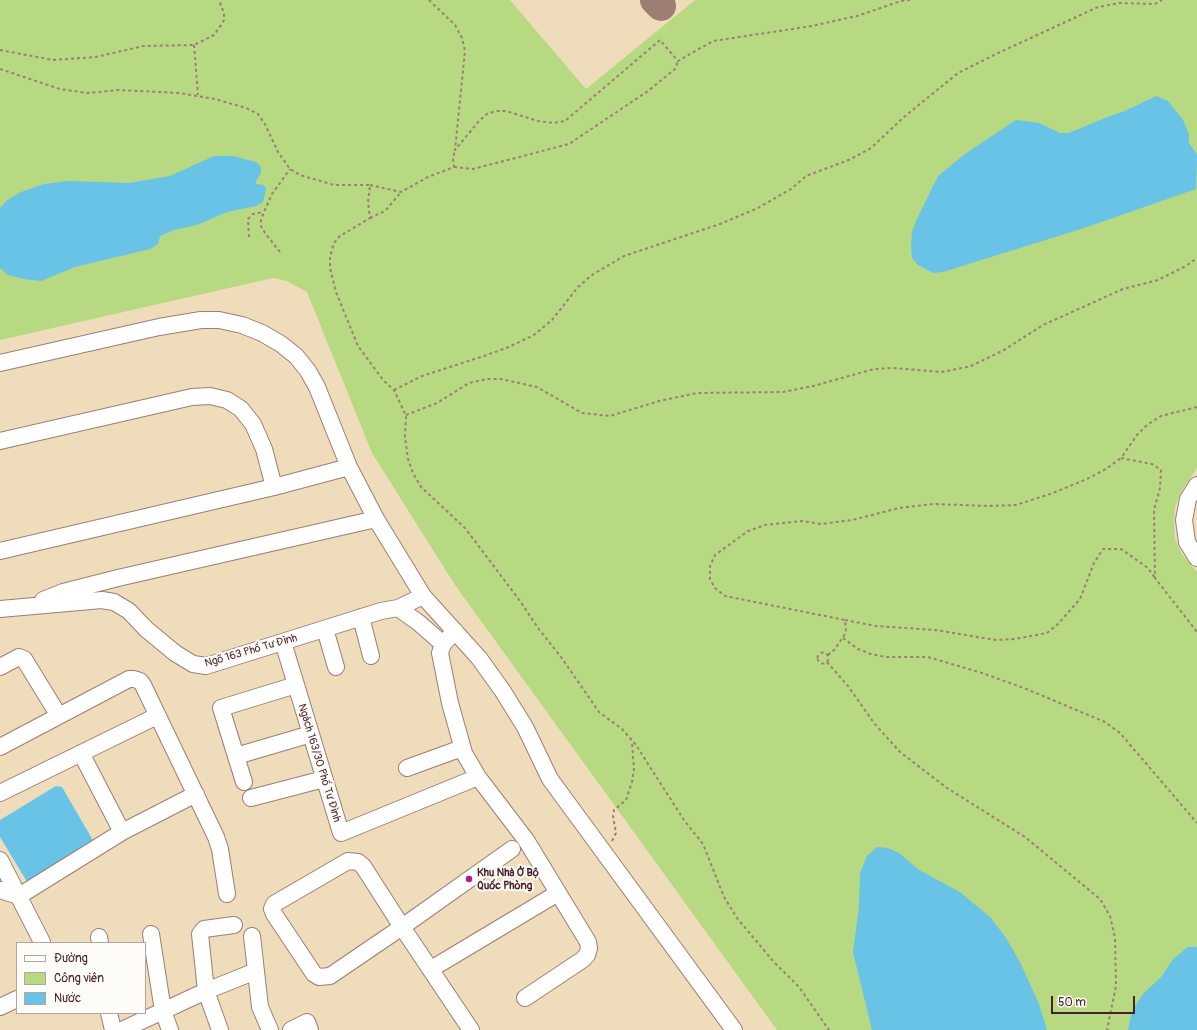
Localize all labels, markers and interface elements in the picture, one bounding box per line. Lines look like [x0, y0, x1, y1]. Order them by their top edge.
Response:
street label: Ngõ 163 Phố Tư Đình [203, 631, 299, 671]
street label: Ngách 163/30 Phố Tư Đình [295, 702, 343, 824]
place label: Khu Nhà Ở Bộ Quốc Phòng [477, 866, 539, 892]
marker: Khu Nhà Ở Bộ Quốc Phòng [464, 874, 474, 884]
legend [16, 942, 146, 1014]
text: Đường [54, 951, 88, 966]
text: Công viên [54, 971, 104, 986]
scale bar [1053, 988, 1137, 1014]
text: Nước [54, 991, 81, 1006]
text: 50 m [1058, 995, 1086, 1010]

